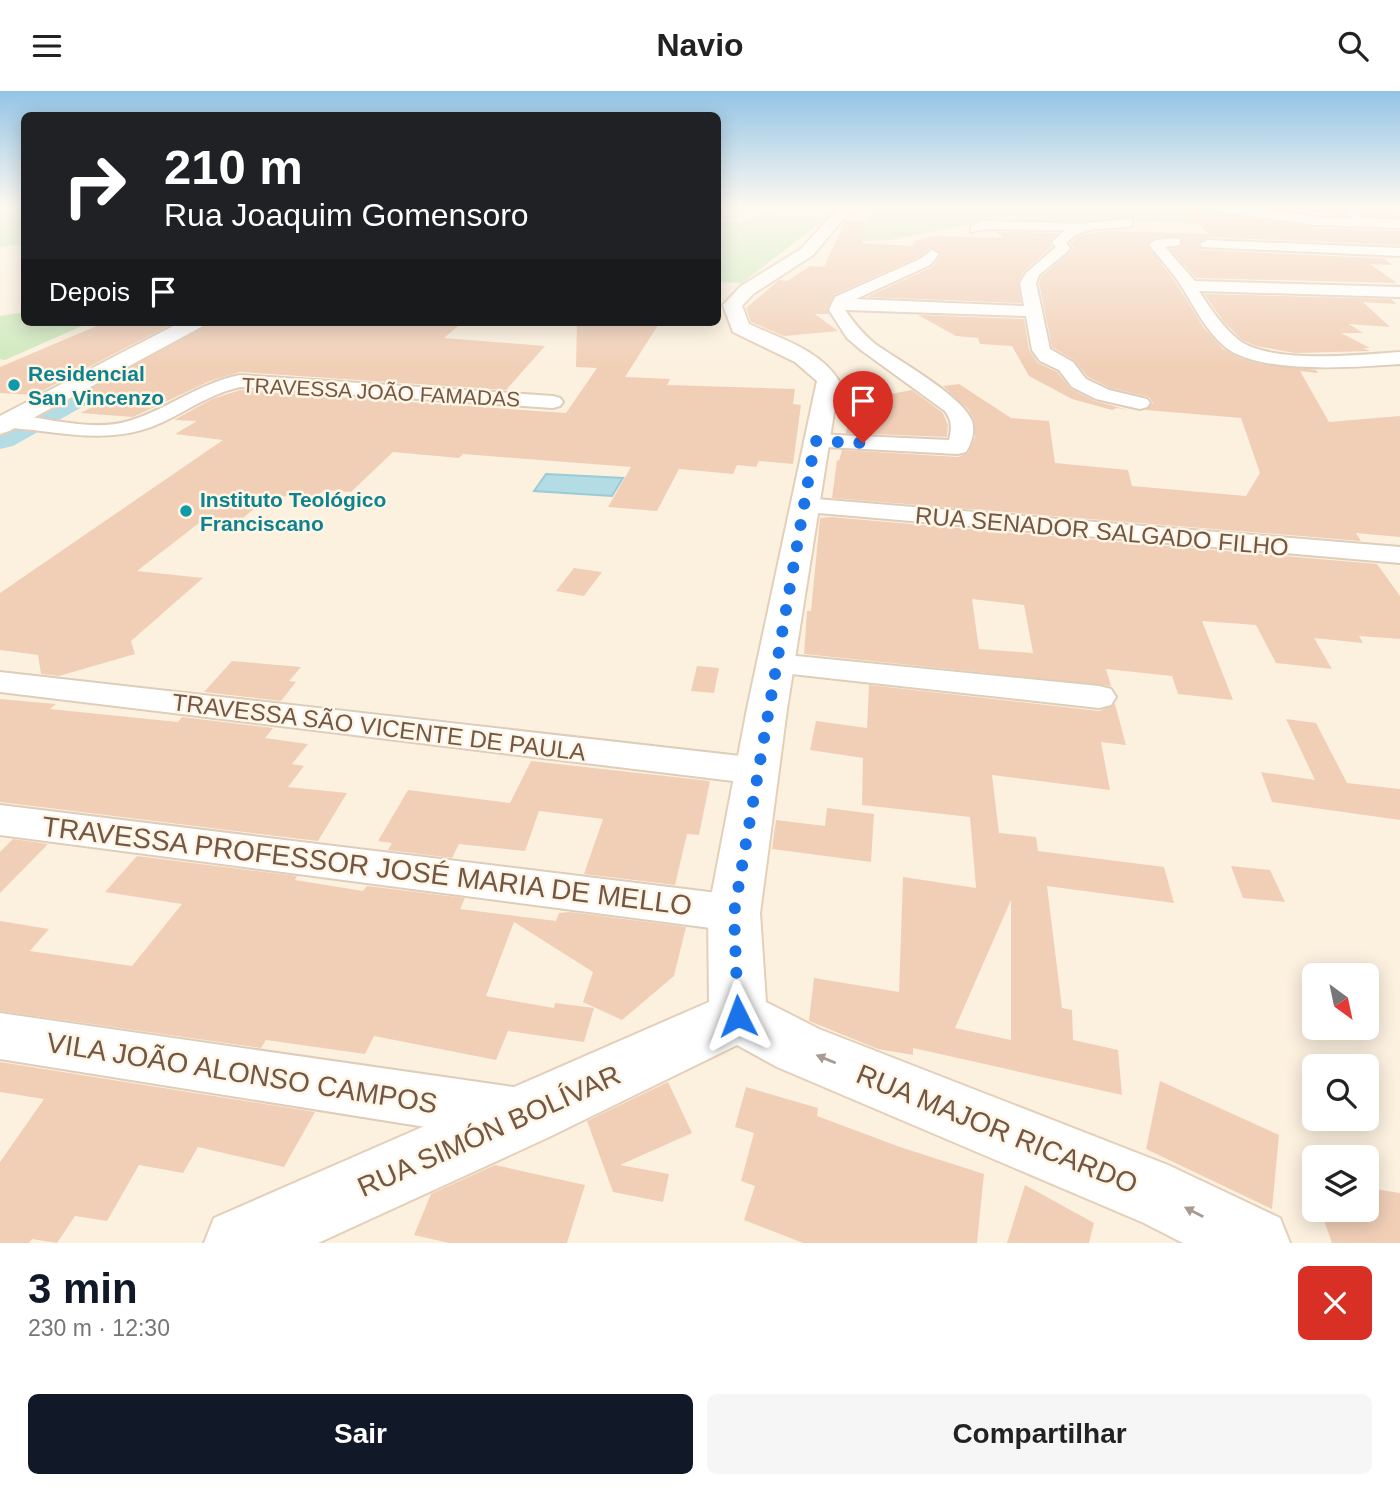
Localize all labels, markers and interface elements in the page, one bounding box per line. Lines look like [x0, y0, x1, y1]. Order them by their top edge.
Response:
icon: menu [28, 27, 66, 65]
text: Navio [656, 27, 744, 63]
icon: search [1334, 27, 1372, 65]
icon: right [49, 140, 140, 231]
text: 210 m [164, 140, 303, 194]
text: Rua Joaquim Gomensoro [164, 197, 529, 233]
icon: arrive [144, 273, 182, 311]
text: Depois [49, 277, 130, 307]
place label: Residencial San Vincenzo [28, 362, 164, 409]
pin [833, 371, 893, 443]
street label: TRAVESSA JOÃO FAMADAS [241, 373, 521, 411]
marker: Residencial San Vincenzo [6, 377, 22, 393]
icon: arrive [844, 382, 882, 420]
place label: Instituto Teológico Franciscano [200, 488, 386, 535]
street label: RUA SENADOR SALGADO FILHO [914, 501, 1290, 561]
marker: Instituto Teológico Franciscano [178, 503, 194, 519]
street label: TRAVESSA SÃO VICENTE DE PAULA [171, 688, 587, 766]
street label: TRAVESSA PROFESSOR JOSÉ MARIA DE MELLO [40, 811, 694, 921]
north arrow [1302, 963, 1379, 1039]
map controls [1302, 963, 1379, 1222]
position arrow [701, 979, 775, 1053]
street label: VILA JOÃO ALONSO CAMPOS [44, 1027, 440, 1119]
one-way arrow [815, 1054, 836, 1065]
button: search [1302, 1054, 1379, 1131]
street label: RUA MAJOR RICARDO [852, 1058, 1142, 1200]
street label: RUA SIMÓN BOLÍVAR [353, 1059, 625, 1203]
button: layers [1302, 1145, 1379, 1222]
one-way arrow [1184, 1207, 1204, 1218]
text: 3 min [28, 1265, 138, 1312]
button: close [1298, 1266, 1372, 1340]
text: 230 m · 12:30 [28, 1315, 170, 1341]
button: Sair [28, 1394, 693, 1474]
button: Compartilhar [707, 1394, 1372, 1474]

